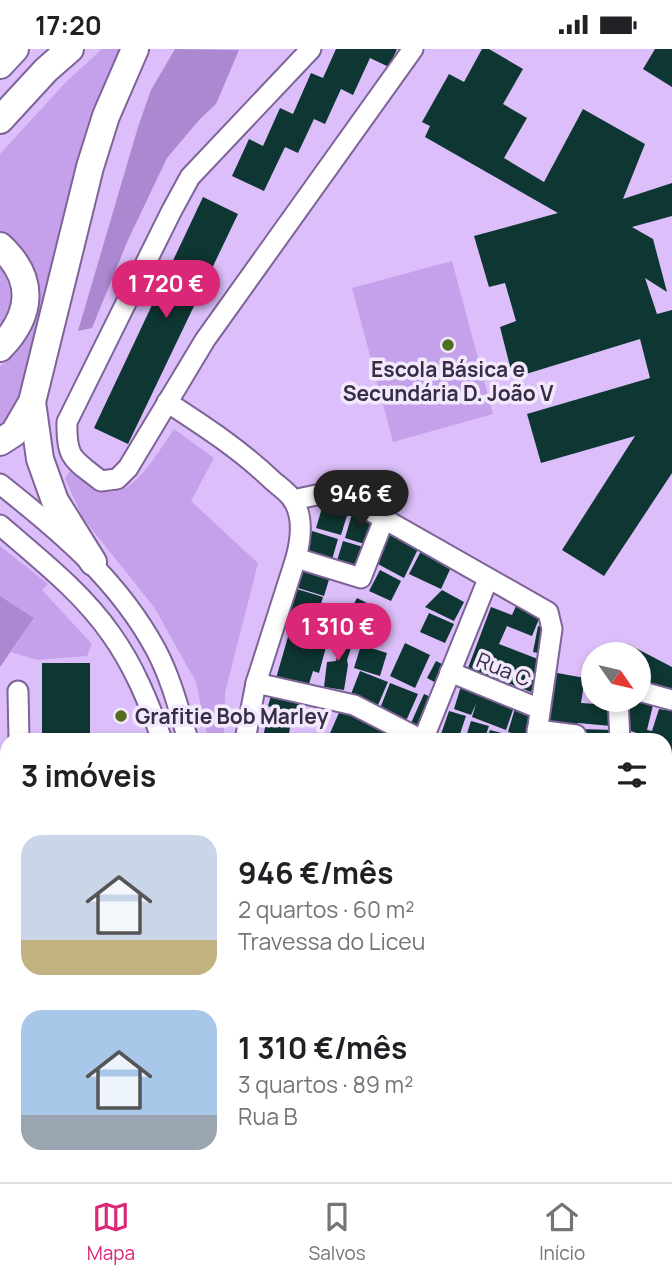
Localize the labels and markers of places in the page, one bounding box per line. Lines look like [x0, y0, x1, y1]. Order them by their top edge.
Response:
pin: 1 720 € [101, 261, 231, 320]
marker: Escola Básica e Secundária D. João V [440, 337, 456, 353]
place label: Escola Básica e Secundária D. João V [343, 355, 554, 407]
pin: 946 € [312, 470, 410, 530]
pin: 1 310 € [273, 603, 403, 663]
place label: Grafitie Bob Marley [135, 702, 329, 730]
marker: Grafitie Bob Marley [113, 708, 129, 724]

